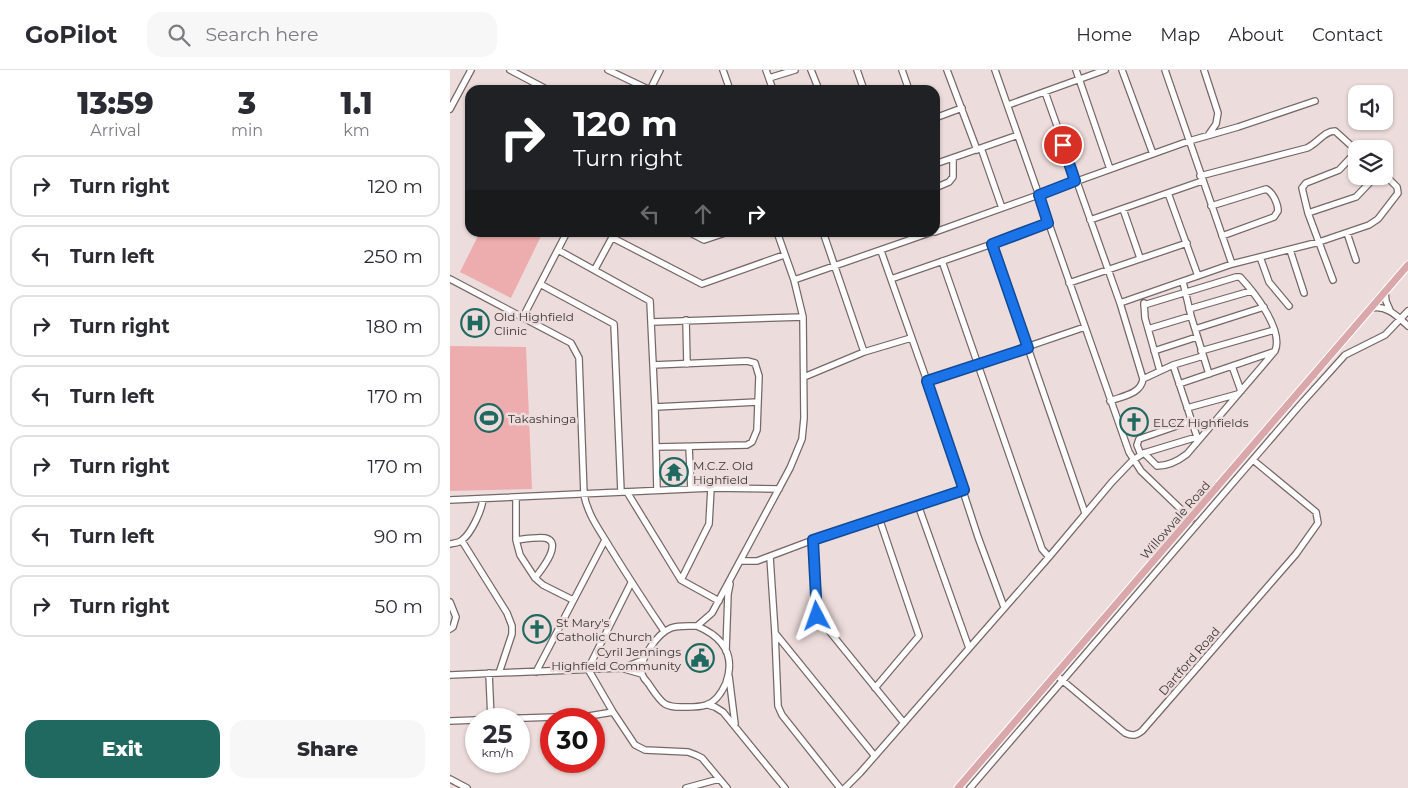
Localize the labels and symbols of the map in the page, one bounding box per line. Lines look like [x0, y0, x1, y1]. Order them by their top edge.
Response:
pin [1042, 124, 1084, 166]
hospital icon: Old Highfield Clinic [460, 308, 490, 338]
place label: Old Highfield Clinic [494, 309, 574, 338]
sports icon: Takashinga [474, 403, 504, 433]
church icon: ELCZ Highfields [1119, 407, 1149, 437]
place label: Takashinga [508, 411, 576, 426]
place label: ELCZ Highfields [1153, 415, 1249, 430]
temple icon: M.C.Z. Old Highfield [659, 457, 689, 487]
place label: M.C.Z. Old Highfield [693, 458, 753, 487]
street label: Willowvale Road [1137, 478, 1213, 562]
position arrow [790, 589, 842, 641]
church icon: St Mary's Catholic Church [522, 614, 552, 644]
place label: St Mary's Catholic Church [556, 615, 652, 644]
street label: Dartford Road [1155, 624, 1223, 698]
public building icon: Cyril Jennings Highfield Community [685, 643, 715, 673]
place label: Cyril Jennings Highfield Community [551, 644, 681, 673]
speed limit sign: 30 [540, 708, 605, 773]

